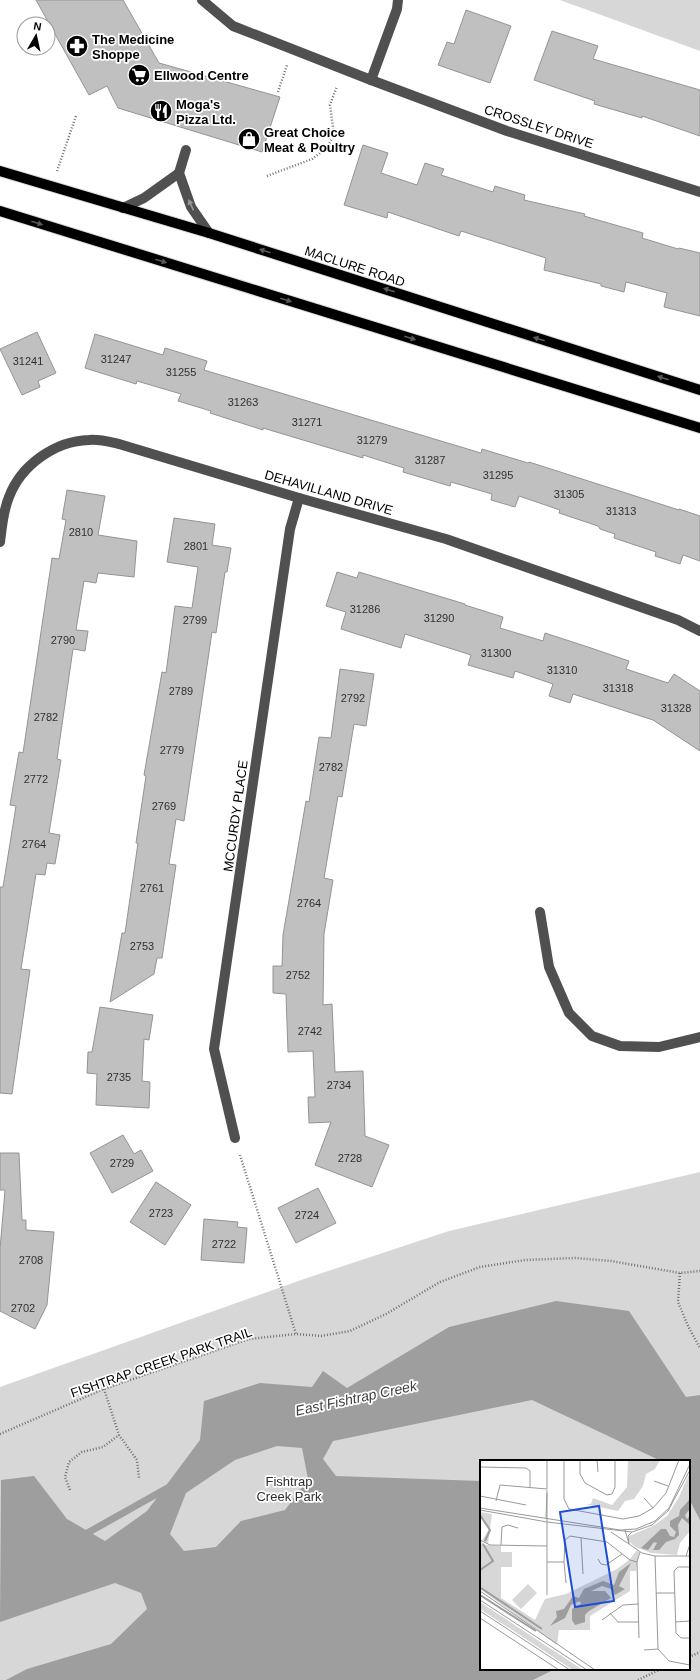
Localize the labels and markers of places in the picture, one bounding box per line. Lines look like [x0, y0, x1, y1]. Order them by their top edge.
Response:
place label: The Medicine Shoppe [92, 32, 174, 62]
pharmacy icon: The Medicine Shoppe [64, 33, 90, 59]
supermarket icon: Ellwood Centre [126, 62, 152, 88]
place label: Ellwood Centre [154, 68, 249, 83]
place label: Moga's Pizza Ltd. [176, 97, 236, 127]
restaurant icon: Moga's Pizza Ltd. [148, 98, 174, 124]
place label: Great Choice Meat & Poultry [264, 125, 356, 155]
shop icon: Great Choice Meat & Poultry [236, 126, 262, 152]

